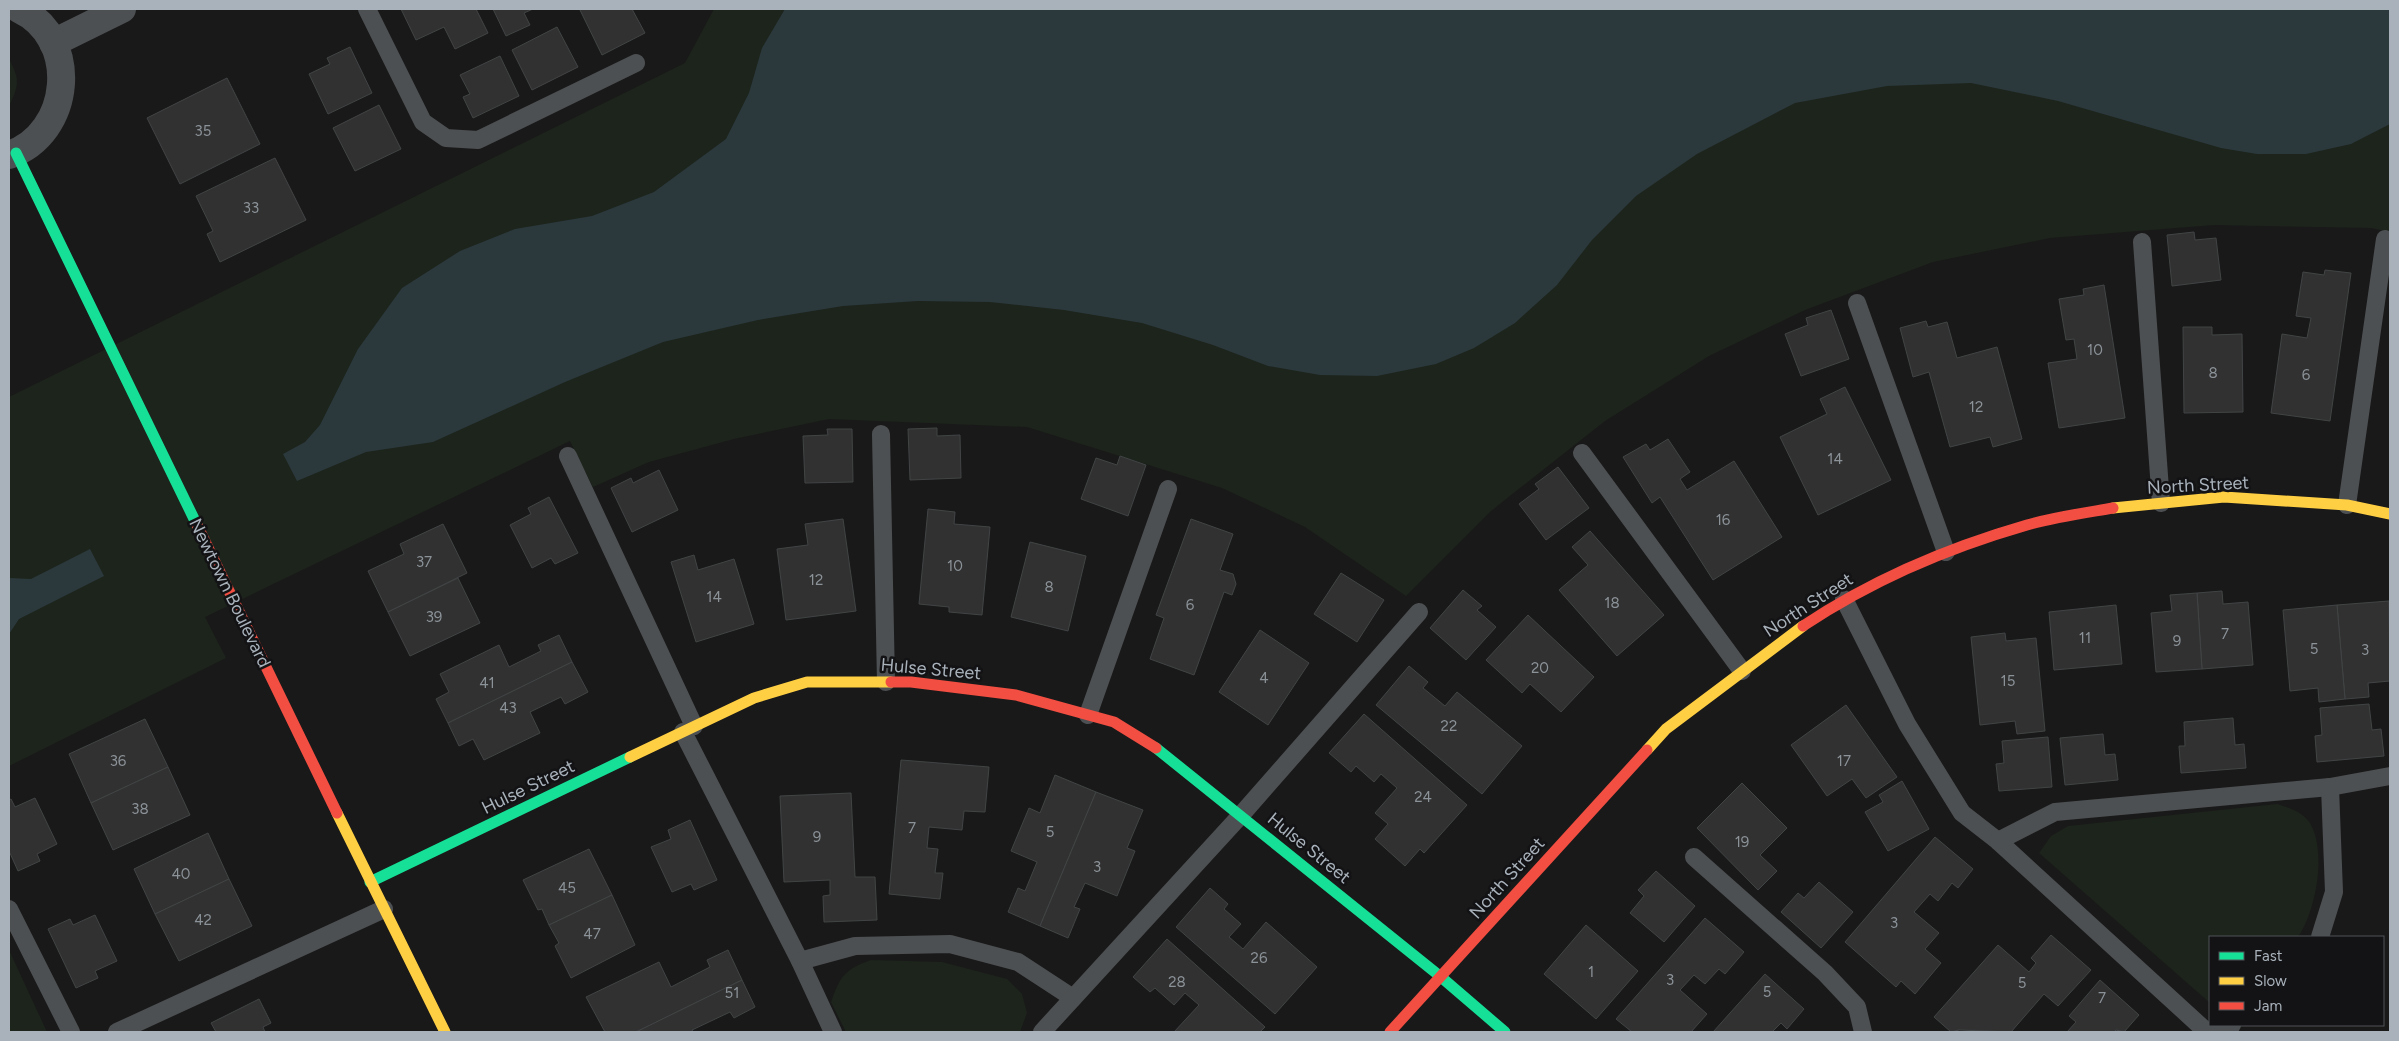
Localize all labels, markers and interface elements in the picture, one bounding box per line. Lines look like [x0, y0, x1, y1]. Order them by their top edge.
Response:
house number: 35 [195, 122, 211, 140]
house number: 33 [243, 199, 259, 217]
house number: 10 [2087, 341, 2103, 359]
house number: 8 [2208, 364, 2218, 382]
house number: 6 [2302, 366, 2311, 384]
house number: 12 [1969, 398, 1983, 416]
house number: 14 [1827, 450, 1843, 468]
street label: North Street [2146, 471, 2250, 499]
house number: 16 [1716, 511, 1731, 529]
street label: Newtown Boulevard [184, 515, 276, 671]
house number: 37 [416, 553, 432, 571]
house number: 10 [947, 557, 963, 575]
street label: North Street [1759, 568, 1857, 642]
house number: 12 [809, 571, 823, 589]
house number: 8 [1044, 578, 1054, 596]
house number: 14 [706, 588, 722, 606]
house number: 18 [1604, 594, 1620, 612]
house number: 6 [1186, 596, 1195, 614]
house number: 39 [426, 608, 442, 626]
house number: 7 [2221, 625, 2229, 643]
house number: 11 [2079, 629, 2091, 647]
house number: 9 [2173, 632, 2181, 650]
house number: 5 [2310, 640, 2318, 658]
house number: 3 [2361, 641, 2369, 659]
street label: Hulse Street [880, 654, 982, 684]
house number: 20 [1531, 659, 1549, 677]
house number: 4 [1259, 669, 1269, 687]
house number: 15 [2001, 672, 2015, 690]
house number: 41 [479, 674, 495, 692]
house number: 43 [499, 699, 517, 717]
house number: 22 [1441, 717, 1457, 735]
house number: 36 [110, 752, 127, 770]
house number: 17 [1837, 752, 1851, 770]
street label: Hulse Street [478, 755, 578, 819]
house number: 24 [1414, 788, 1432, 806]
house number: 38 [131, 800, 149, 818]
street label: Hulse Street [1263, 808, 1355, 888]
house number: 7 [908, 819, 916, 837]
house number: 5 [1046, 823, 1054, 841]
house number: 9 [813, 828, 821, 846]
street label: North Street [1465, 833, 1549, 923]
house number: 19 [1735, 833, 1749, 851]
house number: 3 [1093, 858, 1101, 876]
house number: 40 [172, 865, 190, 883]
house number: 45 [558, 879, 576, 897]
house number: 42 [194, 911, 212, 929]
house number: 3 [1890, 914, 1898, 932]
house number: 47 [583, 925, 601, 943]
legend [2209, 936, 2384, 1026]
text: Fast [2254, 947, 2283, 965]
house number: 26 [1251, 949, 1268, 967]
house number: 1 [1588, 963, 1594, 981]
house number: 3 [1666, 971, 1674, 989]
text: Slow [2254, 972, 2287, 990]
house number: 28 [1168, 973, 1186, 991]
house number: 5 [2018, 974, 2026, 992]
house number: 5 [1763, 983, 1771, 1001]
house number: 51 [725, 984, 739, 1002]
house number: 7 [2098, 989, 2106, 1007]
text: Jam [2254, 997, 2282, 1015]

